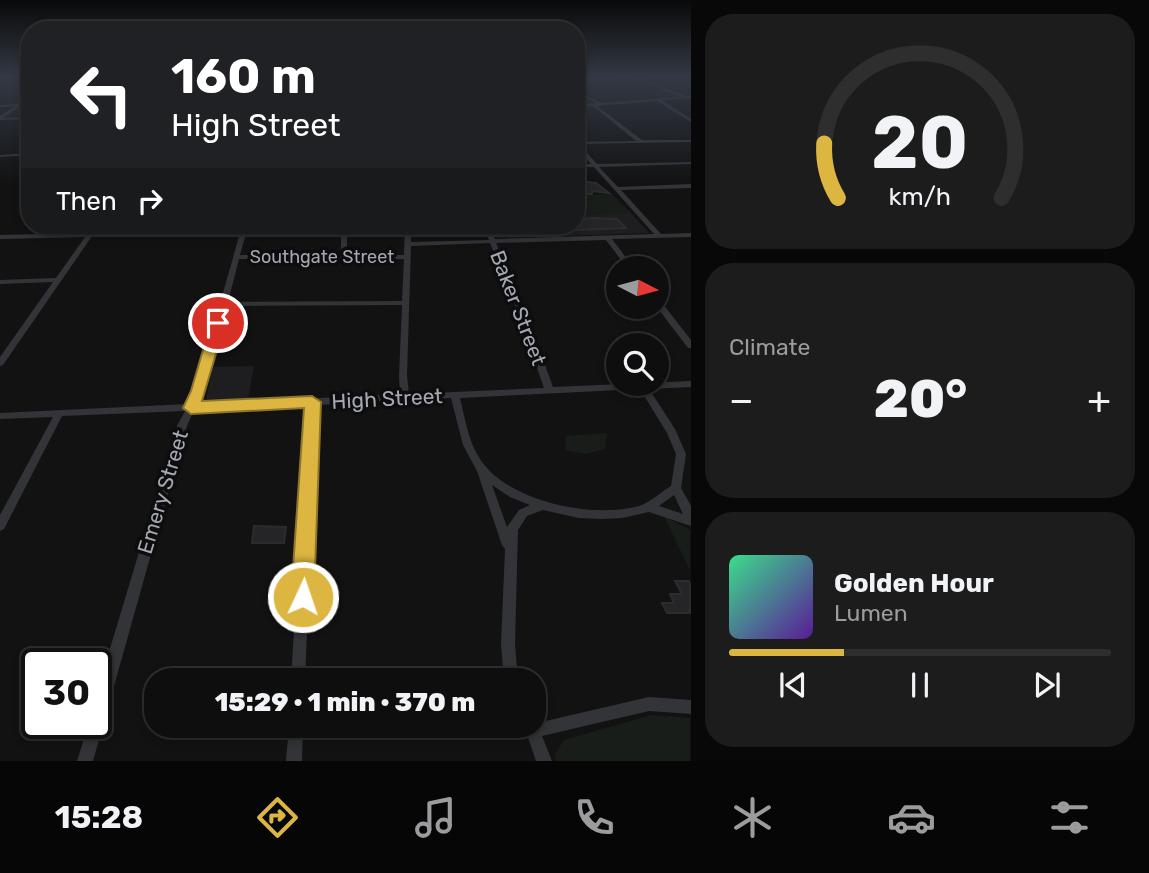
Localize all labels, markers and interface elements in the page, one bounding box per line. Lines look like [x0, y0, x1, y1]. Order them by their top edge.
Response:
text: 160 m [171, 47, 316, 105]
icon: left [56, 49, 147, 140]
text: 20 [872, 100, 968, 186]
text: High Street [171, 106, 341, 144]
text: km/h [889, 181, 951, 210]
icon: right [131, 182, 169, 220]
text: Then [56, 186, 117, 217]
street label: Southgate Street [250, 246, 394, 268]
street label: Baker Street [485, 247, 552, 369]
north arrow [606, 256, 668, 318]
map controls [606, 256, 669, 396]
pin [188, 293, 248, 353]
icon: arrive [199, 304, 237, 342]
button: search [606, 333, 669, 396]
text: Climate [729, 333, 810, 361]
text: 20° [874, 368, 967, 430]
text: − [729, 377, 754, 423]
text: + [1087, 377, 1111, 423]
street label: High Street [331, 383, 443, 414]
street label: Emery Street [132, 427, 193, 557]
position arrow [266, 560, 340, 634]
text: Golden Hour [834, 568, 994, 599]
text: Lumen [834, 599, 908, 627]
speed limit sign: 30 [21, 648, 112, 739]
icon: previous [774, 666, 812, 704]
icon: pause [901, 666, 939, 704]
icon: next [1028, 666, 1066, 704]
text: 15:29 · 1 min · 370 m [215, 687, 475, 718]
icon: directions [253, 793, 302, 842]
icon: music [411, 793, 460, 842]
icon: phone [570, 793, 619, 842]
icon: climate [728, 793, 777, 842]
icon: car [887, 793, 936, 842]
icon: filters [1045, 793, 1094, 842]
text: 15:28 [55, 798, 143, 836]

